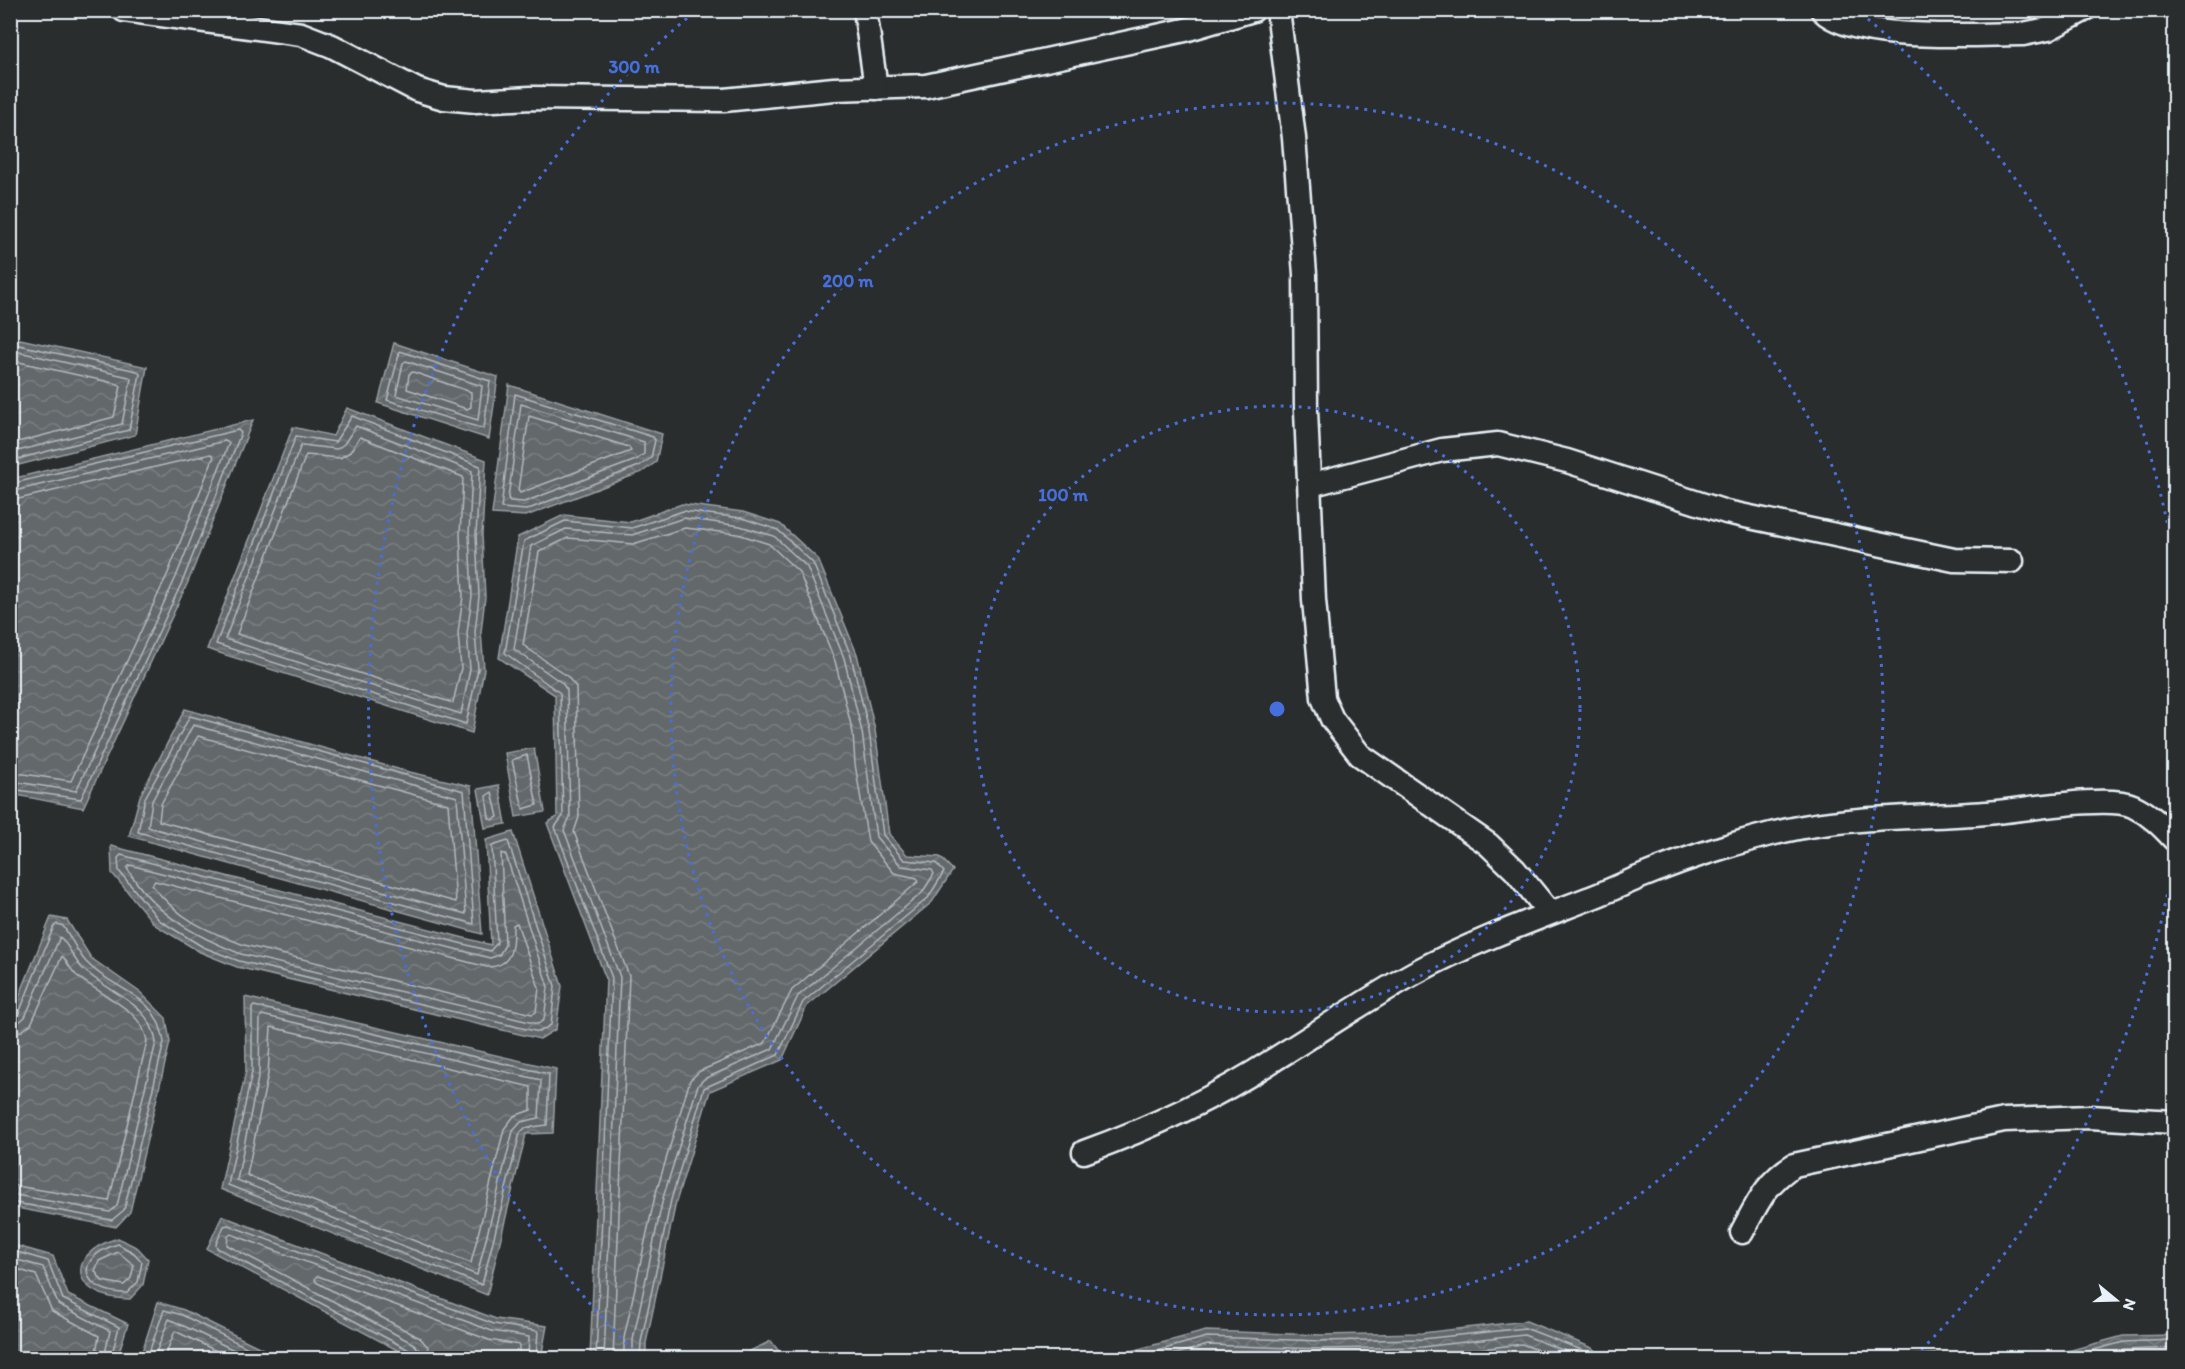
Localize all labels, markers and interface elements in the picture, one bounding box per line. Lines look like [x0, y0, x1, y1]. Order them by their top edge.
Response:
text: 300 m [608, 56, 660, 78]
text: 200 m [823, 270, 874, 292]
text: 100 m [1038, 484, 1089, 506]
centre of rings [1267, 699, 1287, 719]
north arrow [2086, 1270, 2146, 1330]
text: N [2119, 1297, 2140, 1313]

